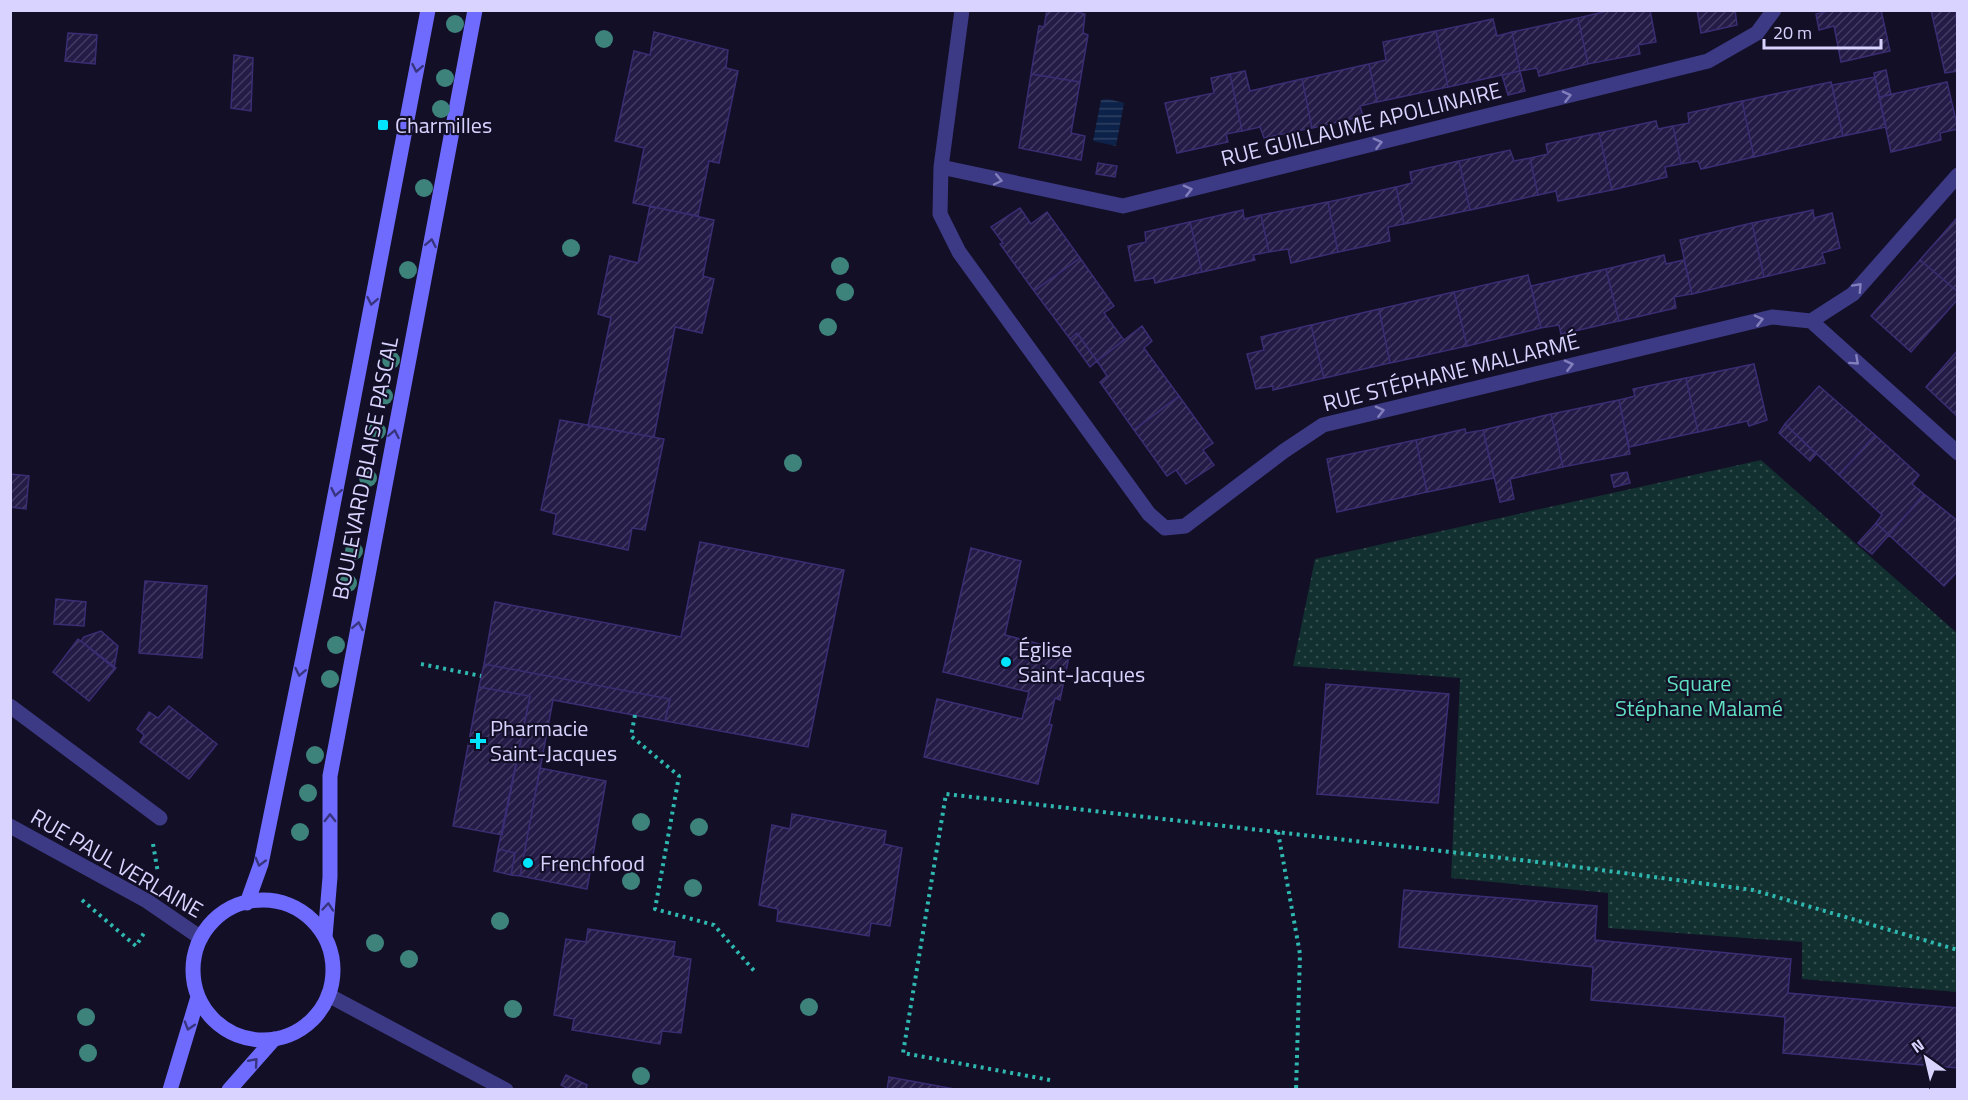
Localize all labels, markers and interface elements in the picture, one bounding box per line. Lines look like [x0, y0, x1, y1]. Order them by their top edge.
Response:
scale bar [1764, 12, 1881, 50]
text: 20 m [1773, 19, 1812, 46]
one-way arrow [411, 63, 424, 73]
street label: RUE GUILLAUME APOLLINAIRE [1217, 73, 1505, 175]
one-way arrow [1562, 91, 1572, 104]
place label: Charmilles [395, 108, 492, 142]
marker: Charmilles [376, 118, 390, 132]
one-way arrow [1372, 138, 1382, 151]
one-way arrow [993, 172, 1003, 185]
one-way arrow [1183, 185, 1193, 198]
one-way arrow [424, 238, 437, 248]
one-way arrow [1851, 284, 1862, 294]
one-way arrow [366, 295, 379, 305]
one-way arrow [1754, 314, 1764, 327]
street label: RUE STÉPHANE MALLARMÉ [1319, 324, 1583, 420]
street label: BOULEVARD BLAISE PASCAL [323, 333, 407, 602]
one-way arrow [1848, 354, 1858, 365]
one-way arrow [1564, 360, 1574, 373]
one-way arrow [1375, 406, 1385, 419]
one-way arrow [387, 429, 400, 439]
one-way arrow [330, 487, 343, 497]
one-way arrow [351, 621, 364, 631]
place label: Église Saint-Jacques [1018, 632, 1145, 691]
marker: Église Saint-Jacques [999, 655, 1013, 669]
one-way arrow [294, 666, 307, 676]
park label: Square Stéphane Malamé [1615, 666, 1783, 725]
place label: Pharmacie Saint-Jacques [490, 711, 617, 770]
marker: Pharmacie Saint-Jacques [471, 734, 485, 748]
street label: RUE PAUL VERLAINE [24, 800, 210, 926]
one-way arrow [324, 814, 336, 823]
place label: Frenchfood [540, 846, 645, 880]
marker: Frenchfood [521, 856, 535, 870]
one-way arrow [255, 857, 268, 867]
one-way arrow [321, 902, 334, 912]
one-way arrow [184, 1020, 197, 1031]
north arrow [1896, 1028, 1956, 1088]
text: N [1906, 1033, 1929, 1059]
one-way arrow [247, 1058, 258, 1069]

